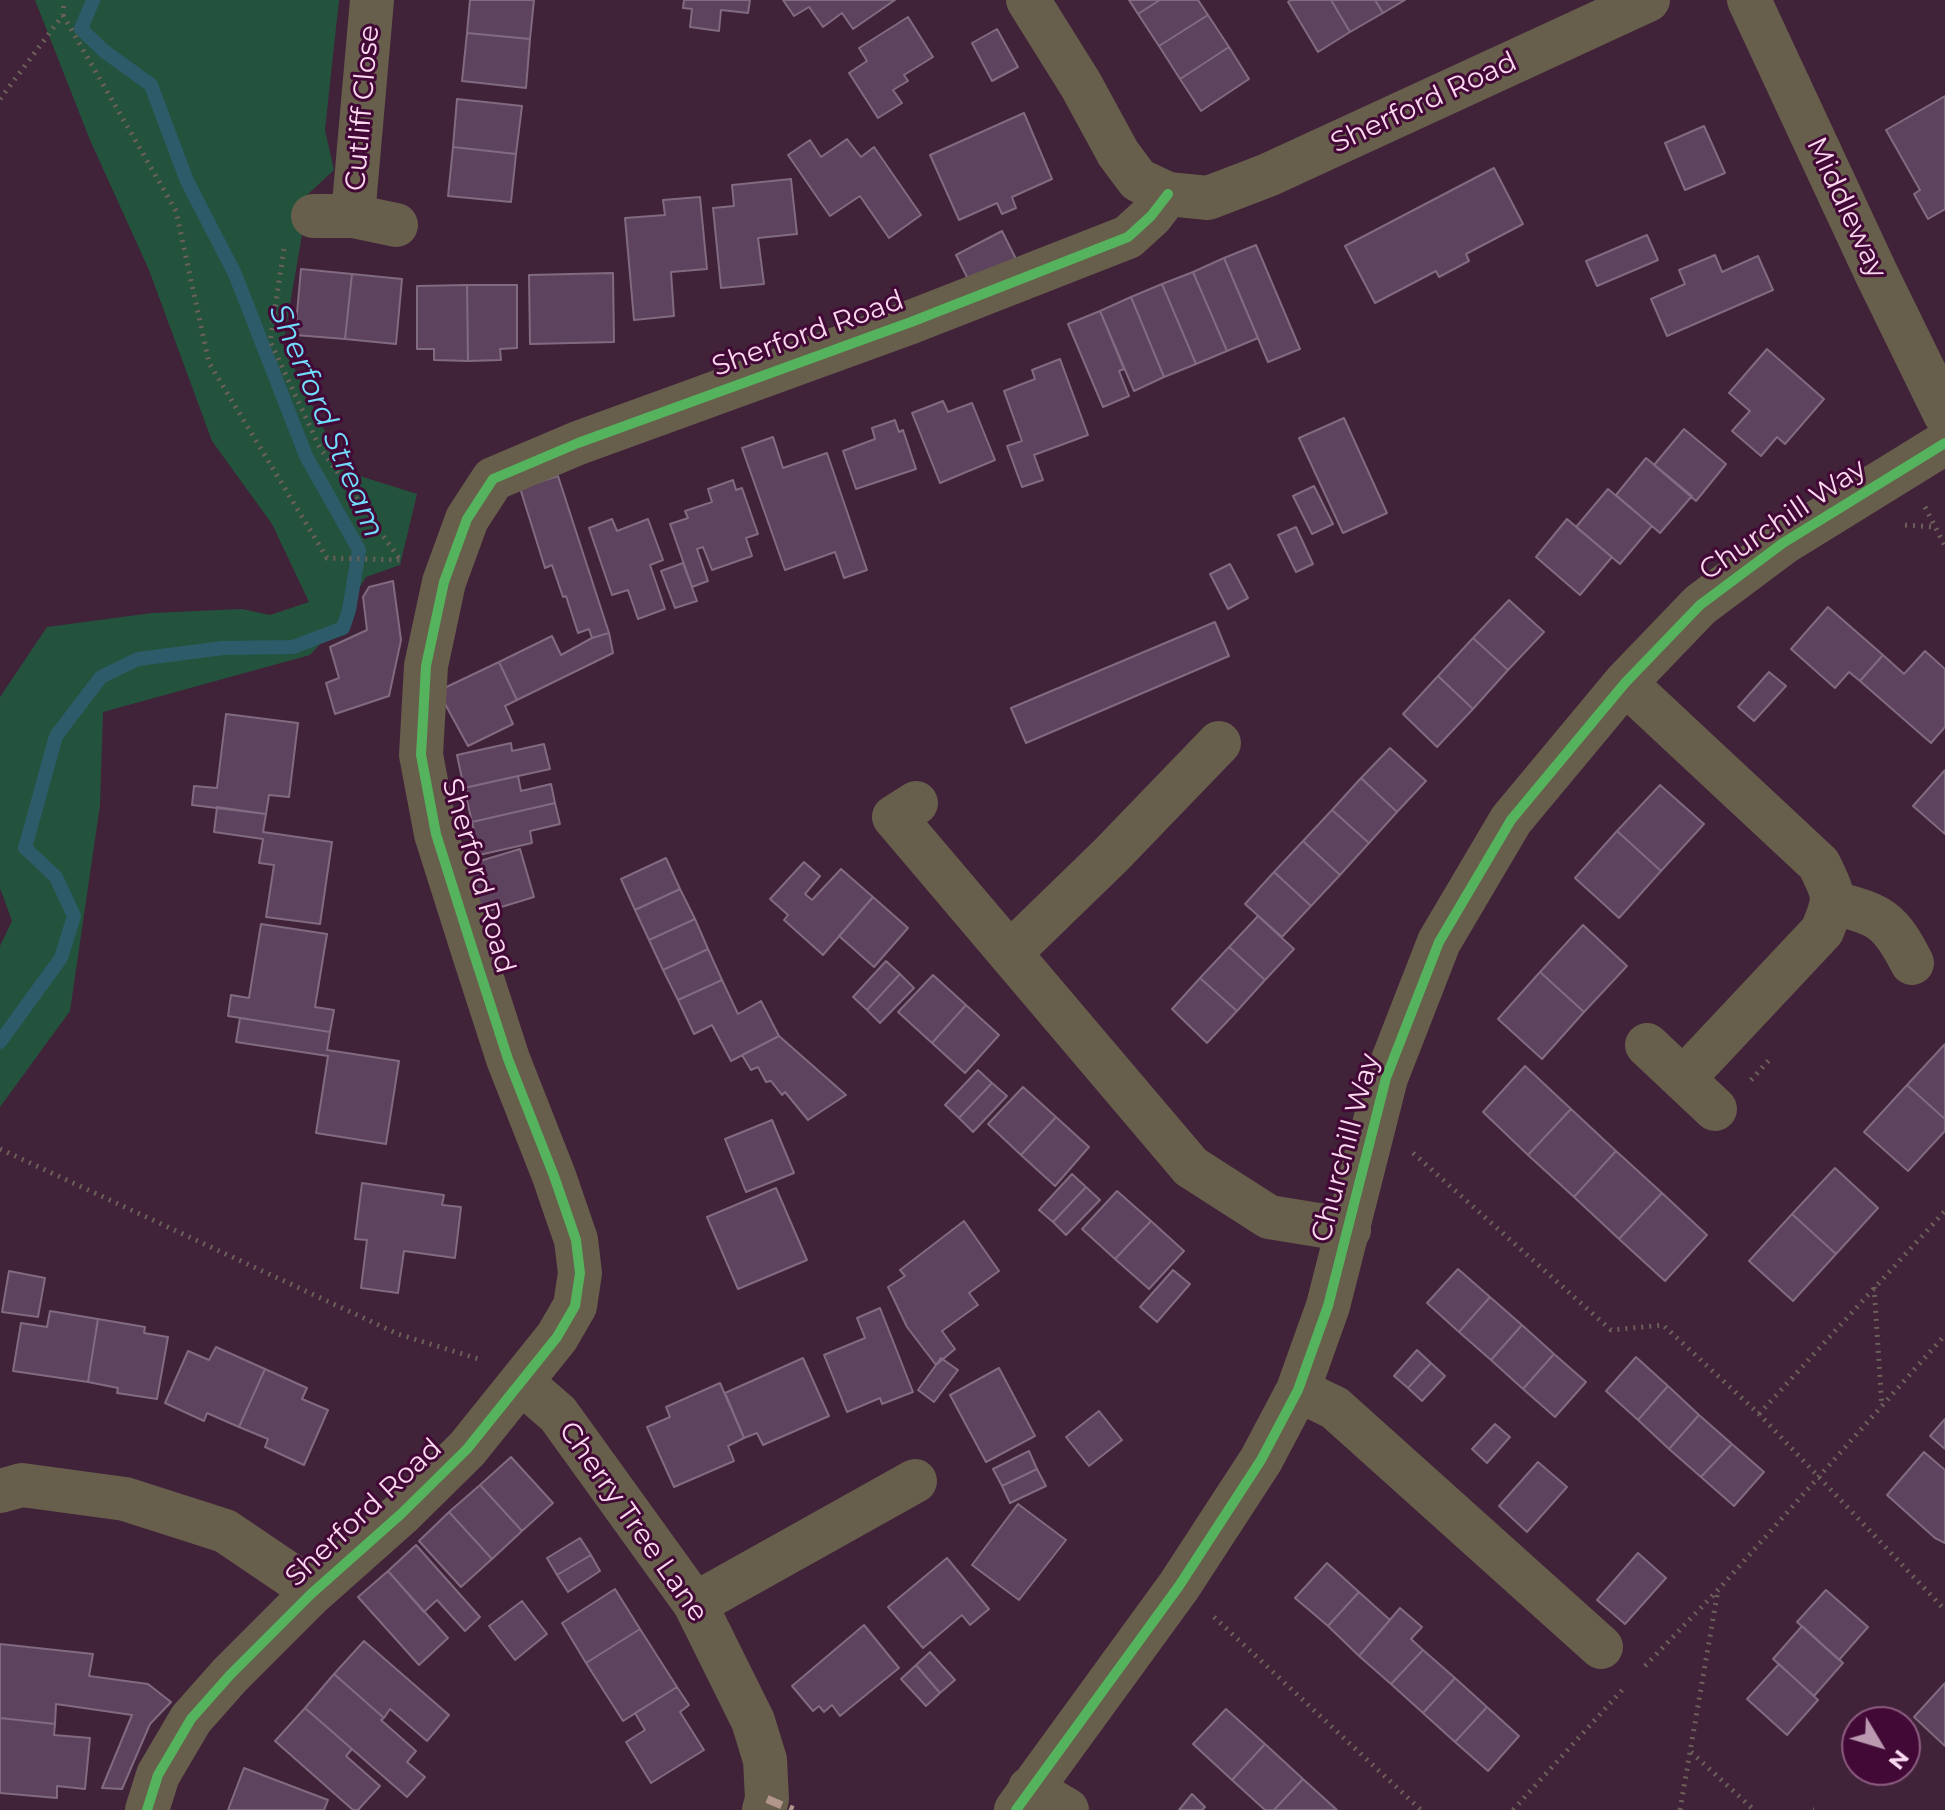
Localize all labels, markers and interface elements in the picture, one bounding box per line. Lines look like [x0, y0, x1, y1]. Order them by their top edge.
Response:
street label: Cutliff Close [339, 24, 387, 192]
street label: Sherford Road [1326, 45, 1522, 161]
street label: Middleway [1799, 132, 1893, 284]
street label: Sherford Road [708, 284, 908, 384]
water label: Sherford Stream [261, 299, 391, 543]
street label: Churchill Way [1693, 452, 1873, 588]
street label: Sherford Road [434, 775, 522, 977]
street label: Churchill Way [1305, 1050, 1387, 1246]
street label: Cherry Tree Lane [551, 1415, 715, 1629]
street label: Sherford Road [279, 1432, 449, 1594]
north arrow [1841, 1706, 1921, 1786]
text: N [1883, 1745, 1915, 1775]

